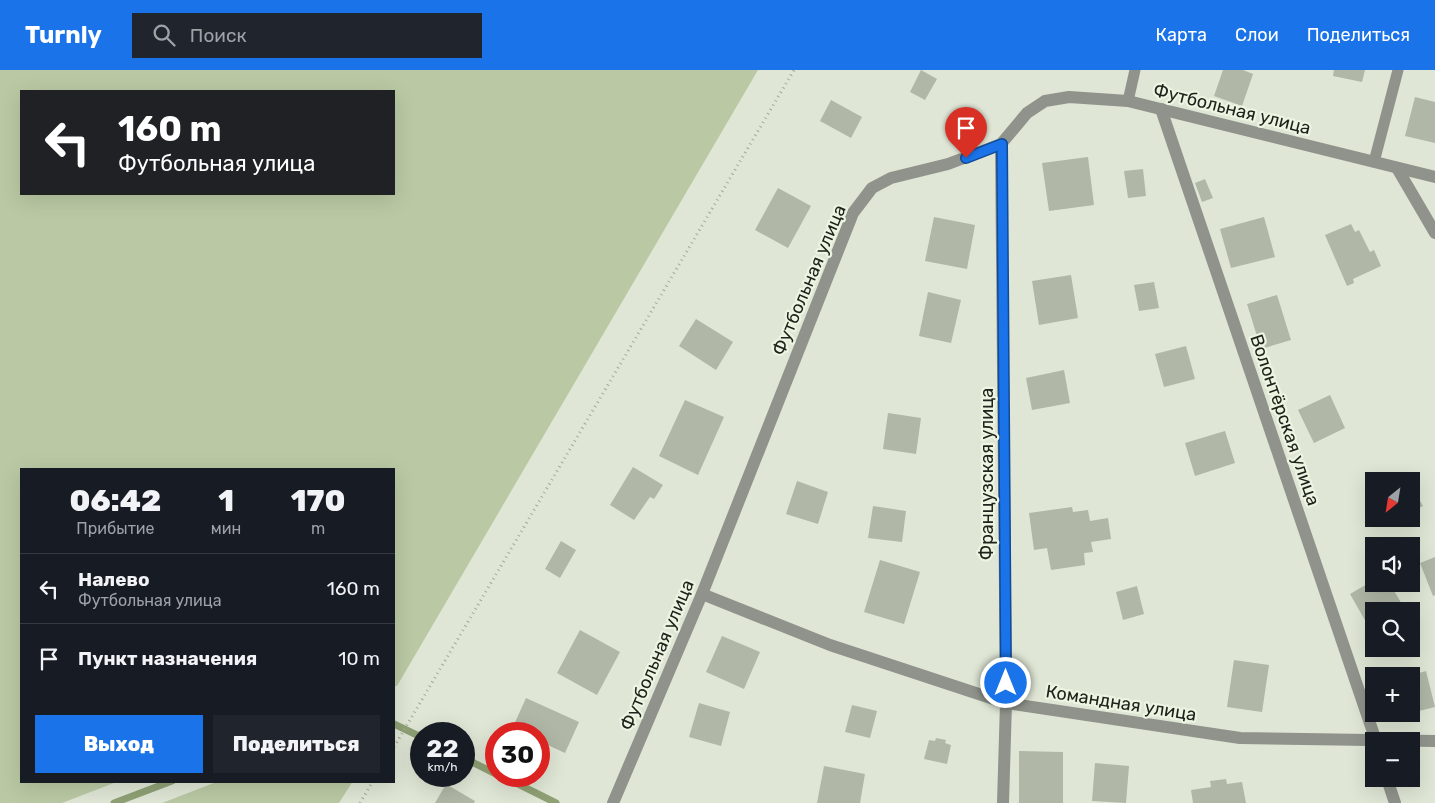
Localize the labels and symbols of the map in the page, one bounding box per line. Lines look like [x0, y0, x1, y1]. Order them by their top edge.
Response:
street label: Футбольная улица [1151, 79, 1313, 139]
pin [945, 107, 987, 158]
street label: Футбольная улица [767, 201, 851, 359]
street label: Волонтёрская улица [1245, 332, 1325, 508]
street label: Французская улица [976, 388, 998, 560]
north arrow [1365, 472, 1420, 528]
street label: Футбольная улица [615, 576, 699, 734]
position arrow [979, 656, 1031, 708]
street label: Командная улица [1044, 680, 1198, 726]
speed limit sign: 30 [485, 722, 550, 787]

